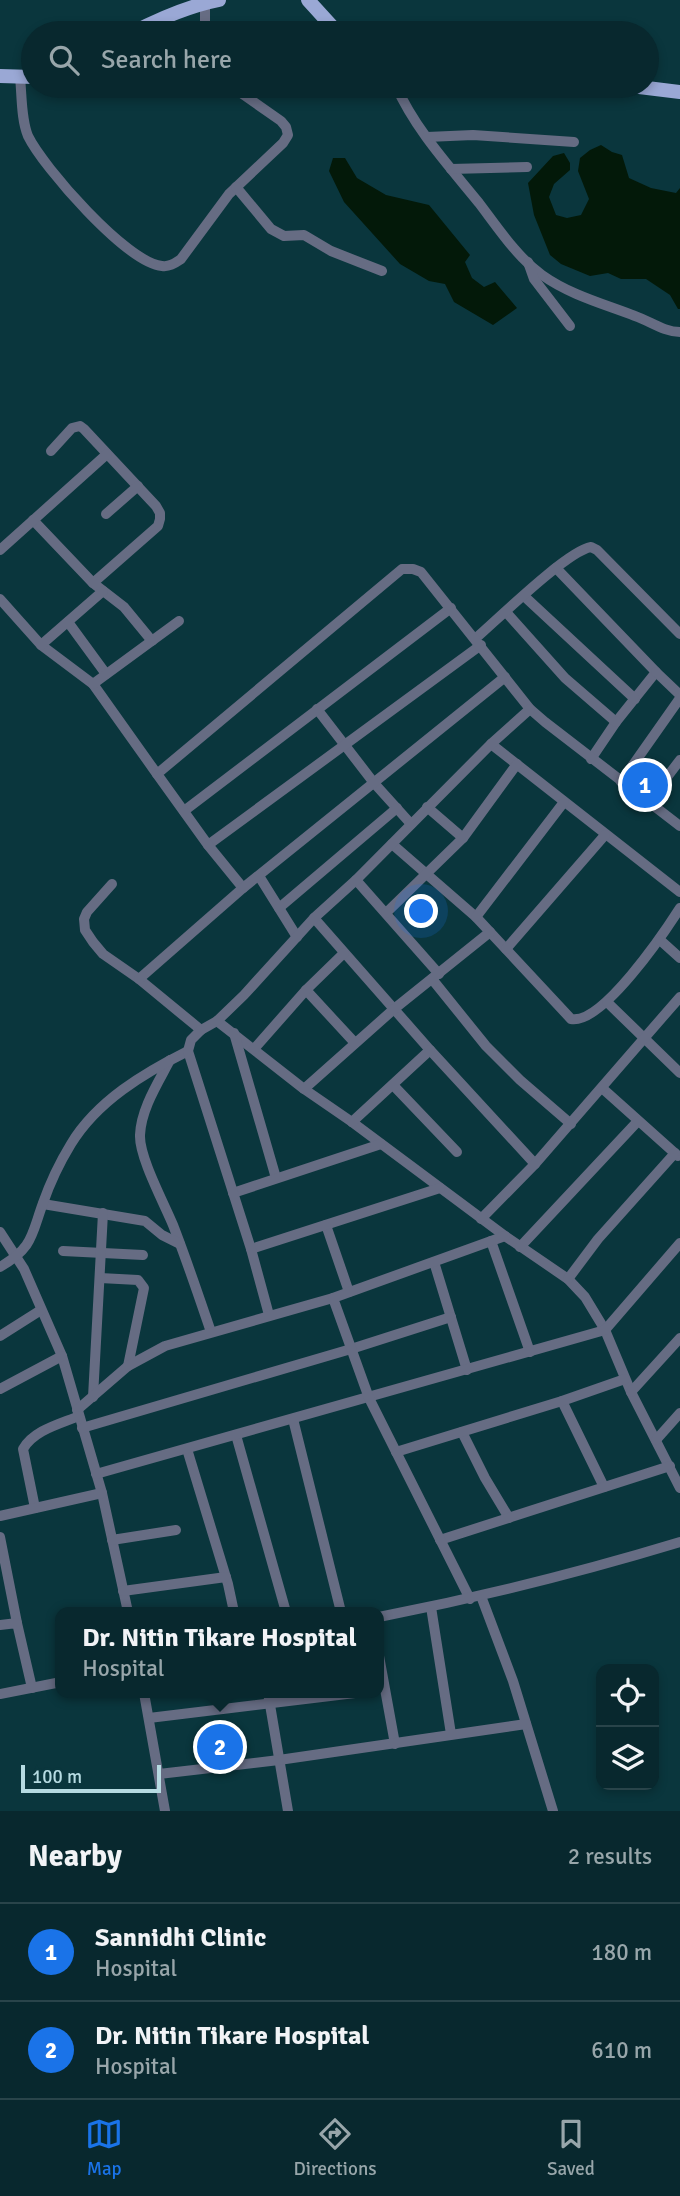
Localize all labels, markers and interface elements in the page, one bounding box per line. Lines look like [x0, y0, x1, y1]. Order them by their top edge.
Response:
search box [21, 21, 659, 98]
icon: search [45, 41, 83, 79]
text: Search here [101, 44, 232, 76]
pin: 1 [622, 759, 668, 811]
your location [404, 894, 438, 928]
popup [55, 1607, 384, 1698]
text: Dr. Nitin Tikare Hospital [82, 1622, 357, 1654]
text: Hospital [82, 1654, 165, 1683]
map controls [596, 1664, 659, 1790]
button: locate [596, 1664, 659, 1727]
pin: 2 [197, 1721, 243, 1773]
button: layers [596, 1727, 659, 1790]
scale bar [21, 1762, 161, 1794]
text: 100 m [32, 1765, 82, 1789]
text: Nearby [28, 1838, 122, 1875]
text: 2 results [568, 1842, 652, 1871]
text: Sannidhi Clinic [95, 1922, 266, 1954]
text: 1 [45, 1938, 57, 1967]
text: 180 m [591, 1938, 652, 1967]
text: Hospital [95, 1954, 177, 1983]
text: Dr. Nitin Tikare Hospital [95, 2020, 369, 2052]
text: 2 [45, 2036, 57, 2065]
text: 610 m [591, 2036, 652, 2065]
text: Hospital [95, 2052, 177, 2081]
tab: Map [85, 2115, 123, 2181]
tab: Directions [294, 2115, 377, 2181]
tab: Saved [547, 2115, 595, 2181]

